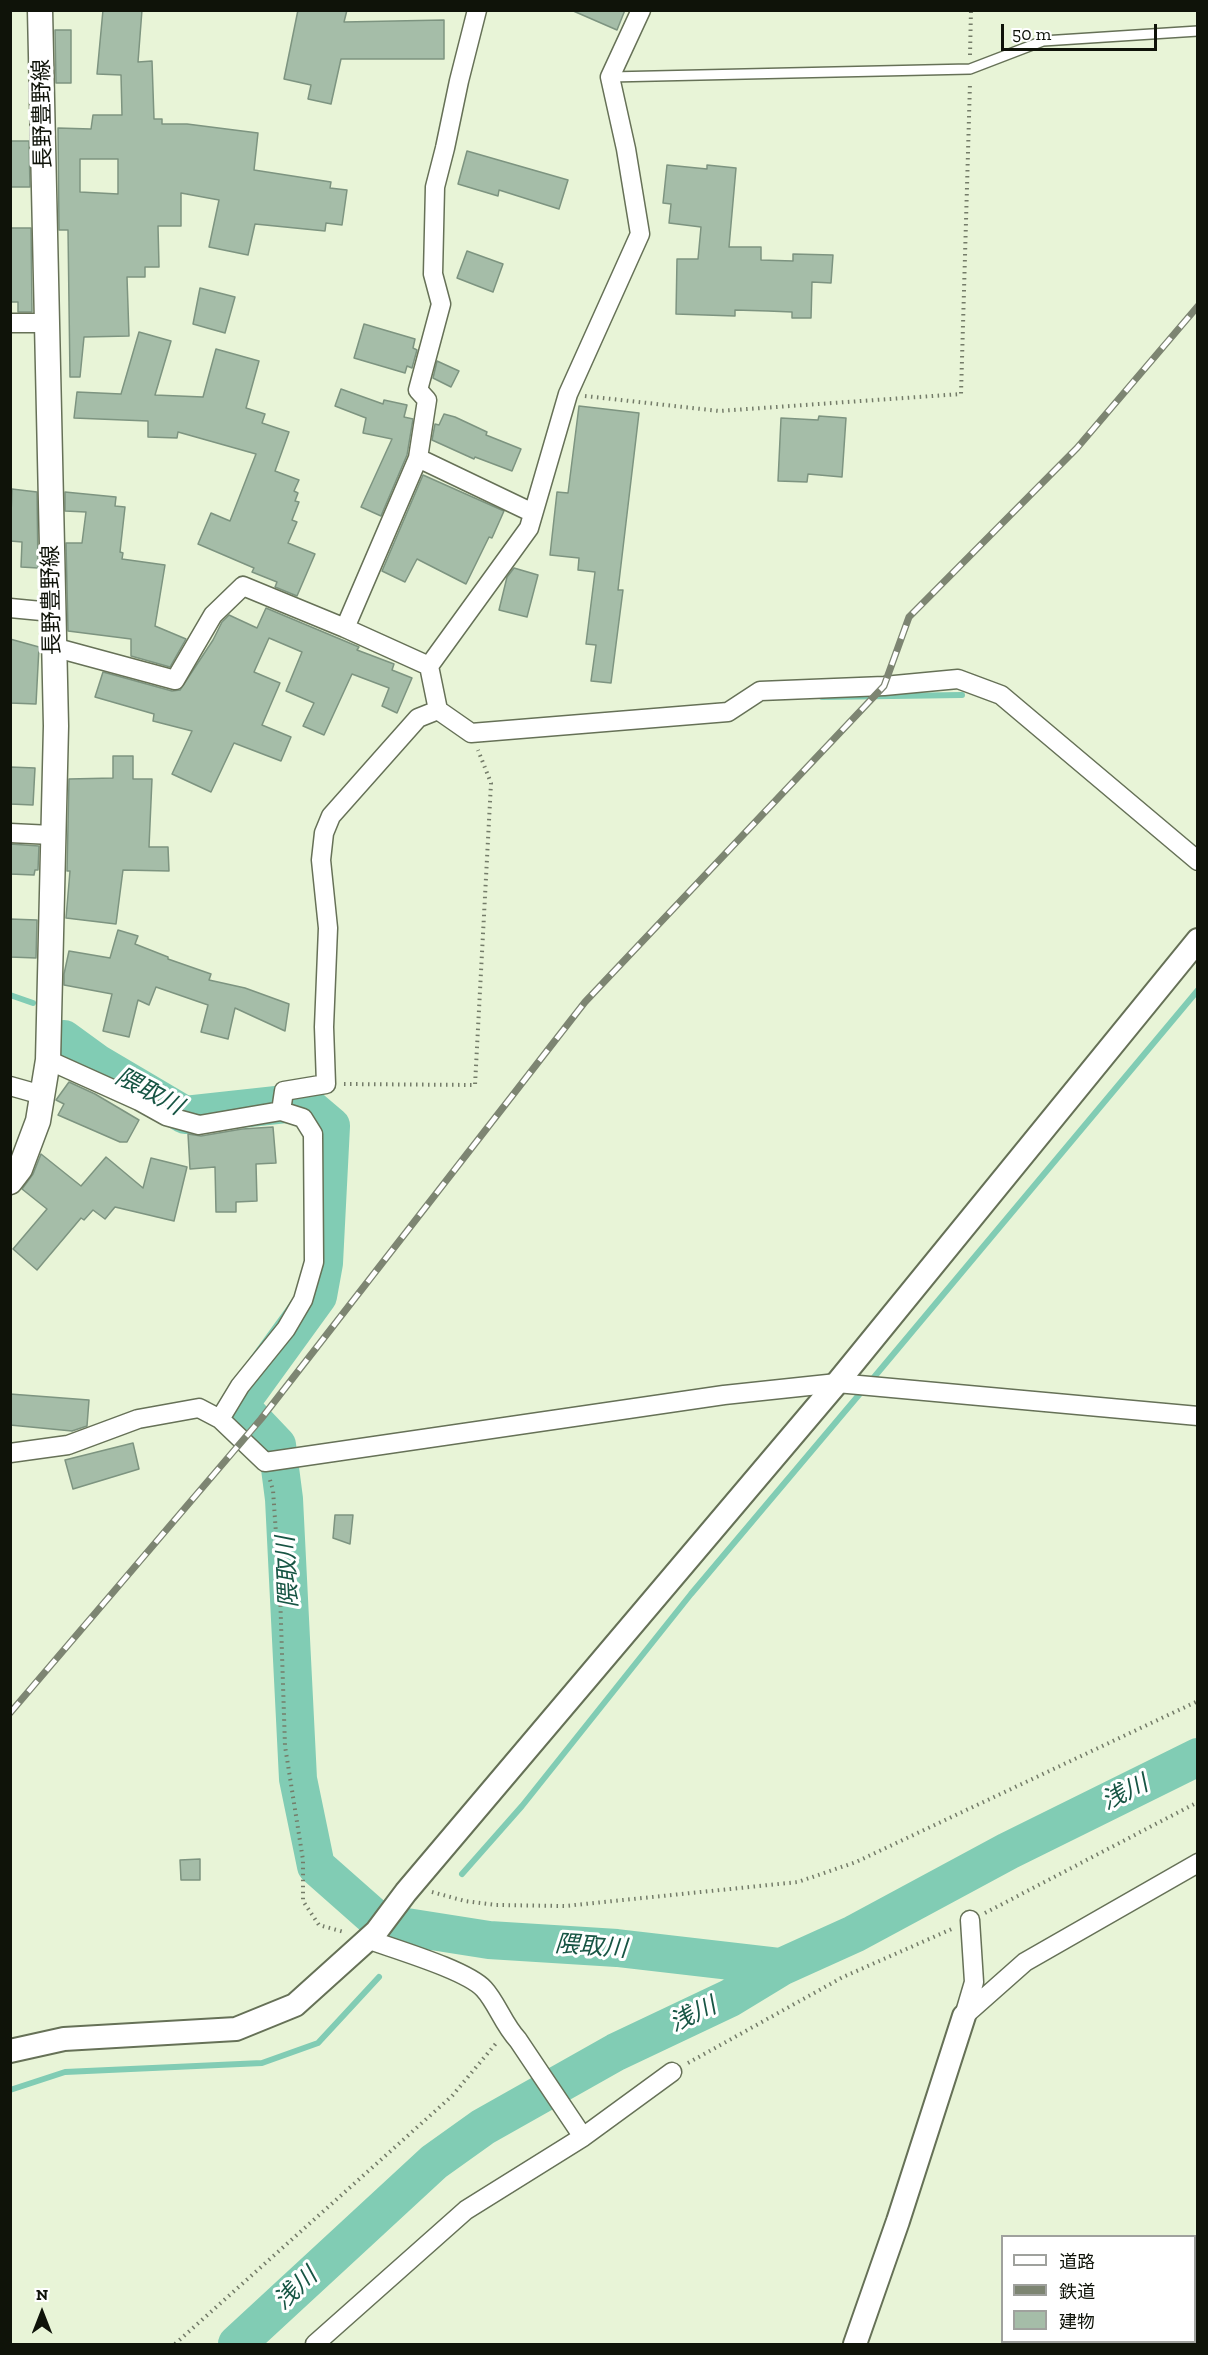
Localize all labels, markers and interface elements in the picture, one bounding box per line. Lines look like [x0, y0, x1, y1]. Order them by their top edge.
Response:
scale bar [1004, 12, 1160, 50]
text: 50 m [1012, 23, 1051, 45]
street label: 長野豊野線 [29, 59, 57, 169]
street label: 長野豊野線 [38, 545, 66, 655]
water label: 隈取川 [110, 1062, 188, 1122]
water label: 隈取川 [272, 1535, 304, 1609]
water label: 浅川 [1097, 1770, 1153, 1816]
water label: 隈取川 [554, 1930, 628, 1964]
water label: 浅川 [665, 1992, 721, 2038]
legend [1001, 2235, 1196, 2343]
text: 道路 [1059, 2251, 1095, 2273]
water label: 浅川 [269, 2262, 323, 2316]
text: 鉄道 [1059, 2281, 1095, 2303]
north arrow [12, 2283, 72, 2343]
text: N [36, 2285, 48, 2304]
text: 建物 [1059, 2311, 1095, 2333]

